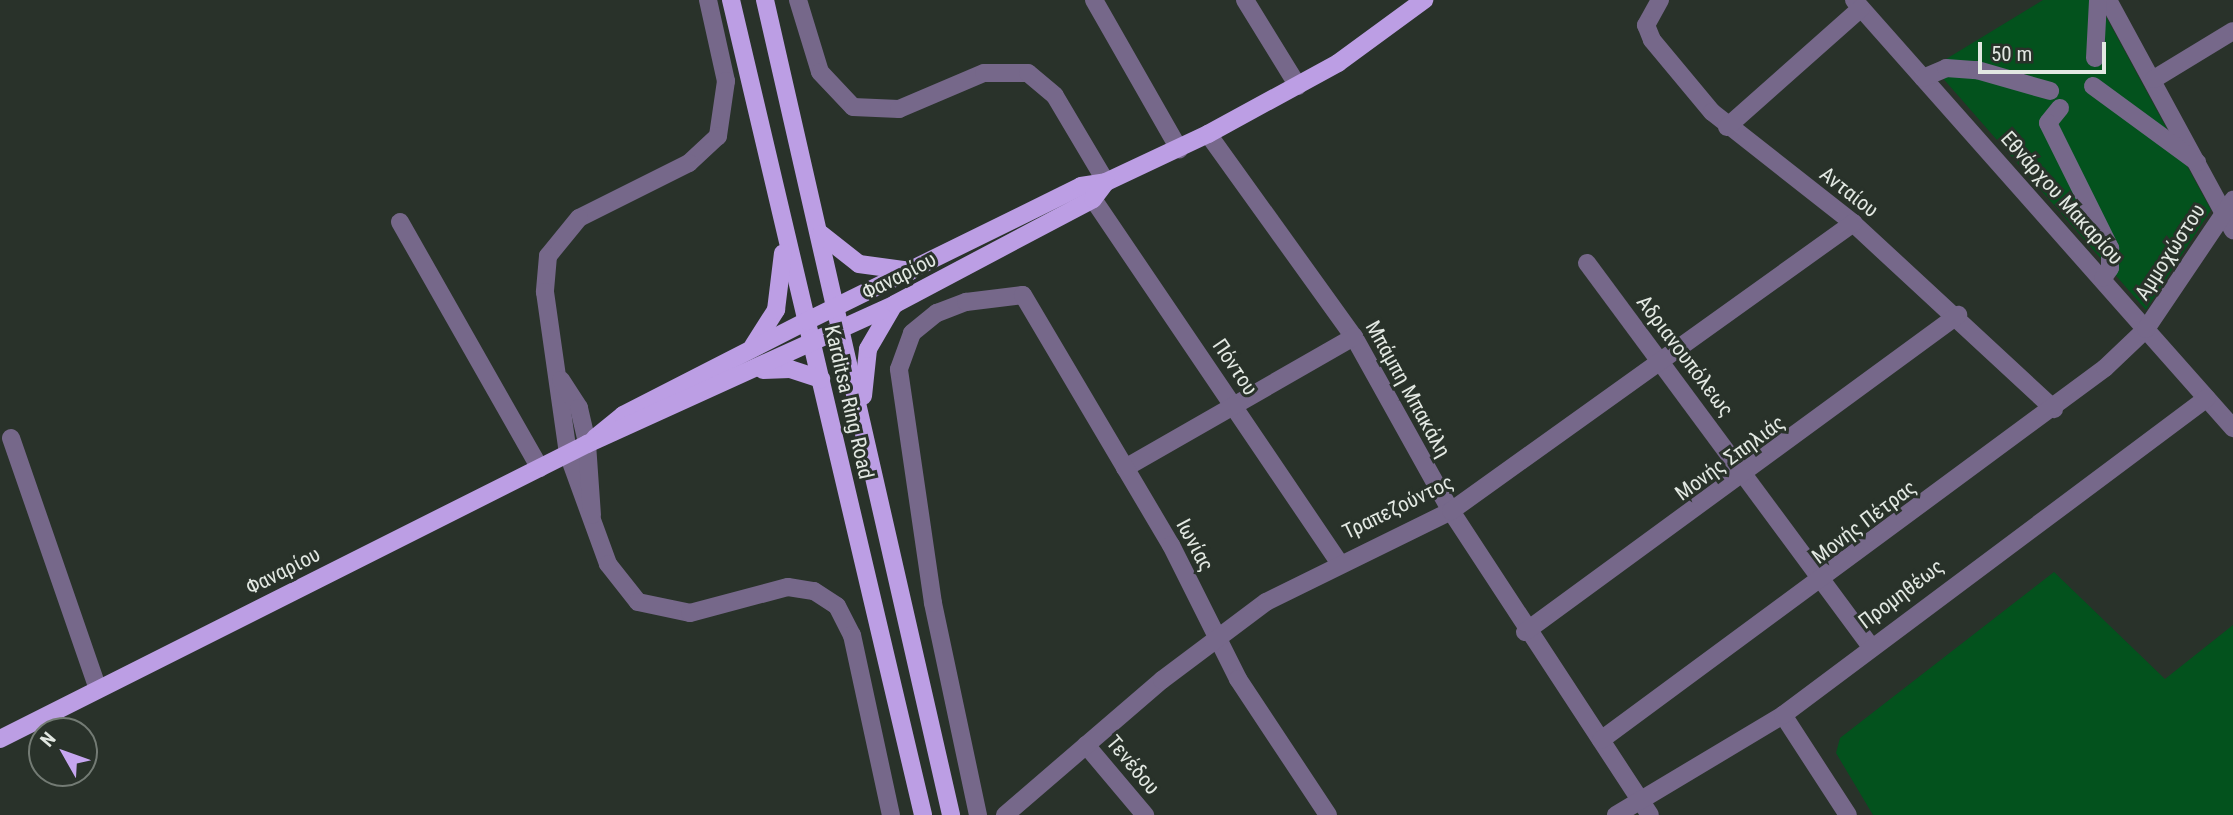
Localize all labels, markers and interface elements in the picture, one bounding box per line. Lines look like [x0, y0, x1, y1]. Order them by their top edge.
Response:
scale bar [1981, 28, 2109, 72]
text: 50 m [1991, 42, 2032, 66]
street label: Εθνάρχου Μακαρίου [1995, 126, 2129, 270]
street label: Ανταίου [1815, 161, 1883, 223]
street label: Αμμοχώστου [2130, 199, 2210, 305]
street label: Φαναρίου [858, 247, 940, 305]
street label: Αδριανουπόλεως [1631, 290, 1739, 422]
street label: Μπάμπη Μπακάλη [1360, 316, 1456, 462]
street label: Karditsa Ring Road [819, 323, 879, 481]
street label: Πόντου [1207, 334, 1263, 400]
street label: Μονής Σπηλιάς [1670, 410, 1790, 506]
street label: Τραπεζούντος [1339, 469, 1457, 545]
street label: Μονής Πέτρας [1807, 475, 1921, 569]
street label: Ιωνίας [1171, 515, 1219, 575]
street label: Φαναρίου [242, 542, 324, 600]
street label: Προμηθέως [1853, 554, 1949, 634]
north arrow [28, 717, 98, 787]
text: N [36, 728, 61, 751]
street label: Τενέδου [1101, 730, 1165, 800]

